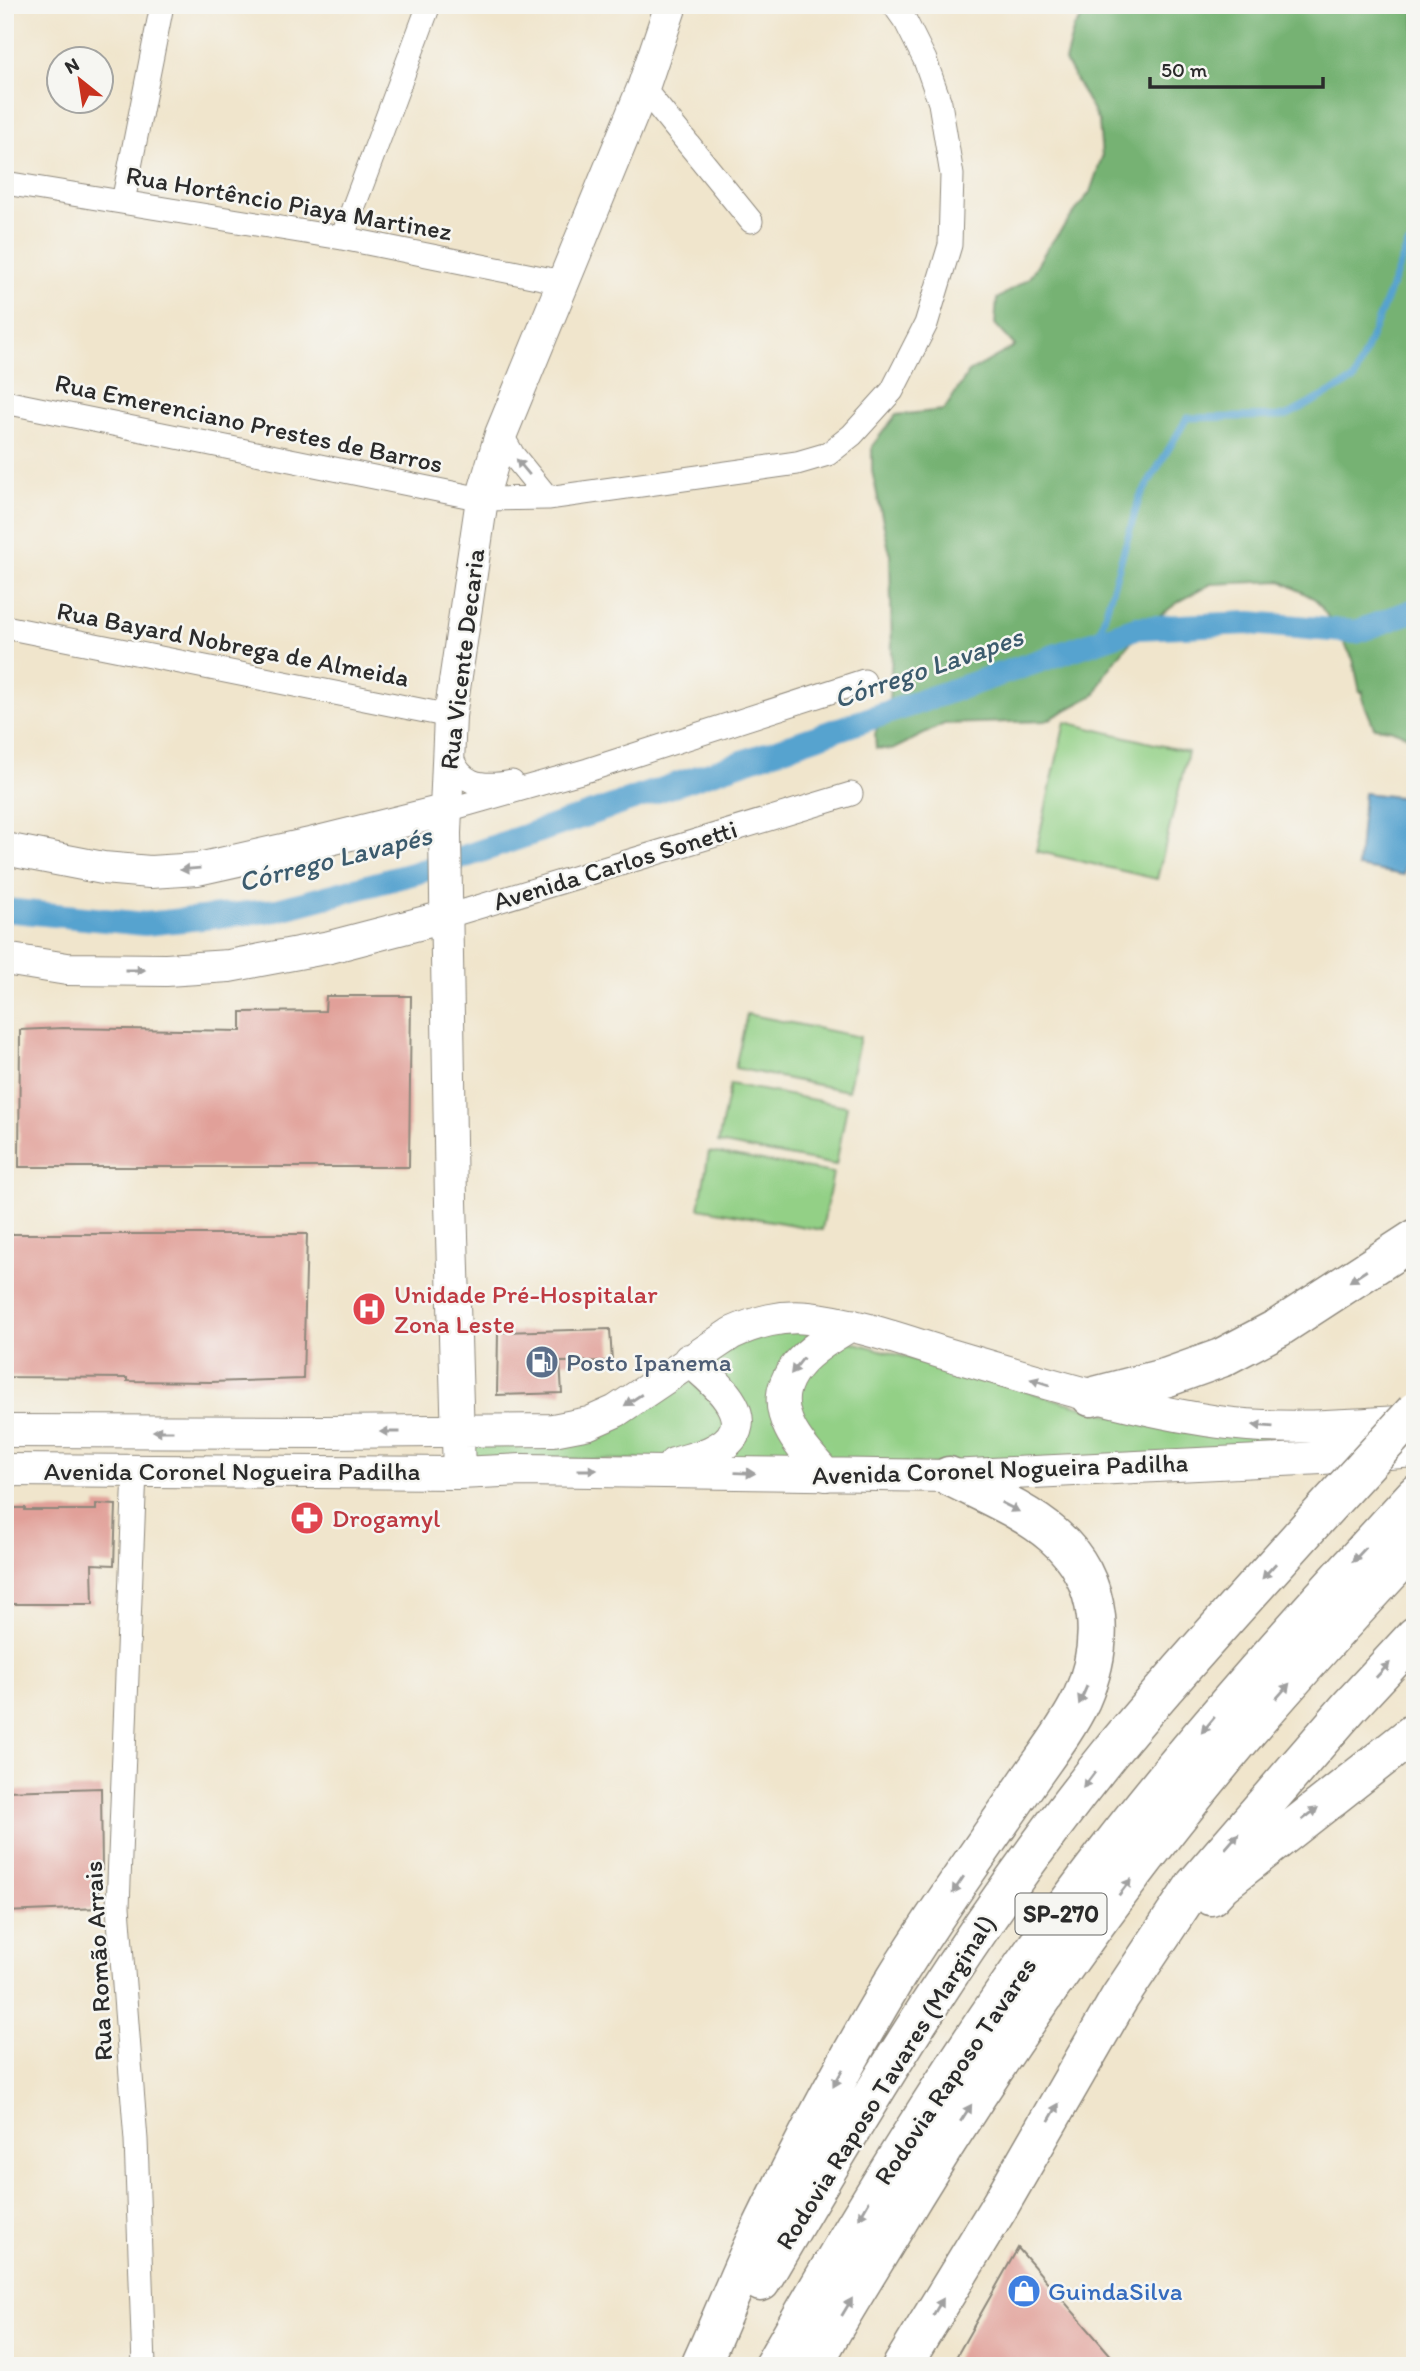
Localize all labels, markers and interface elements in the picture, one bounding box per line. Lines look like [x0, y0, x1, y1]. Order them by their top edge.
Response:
north arrow [46, 46, 116, 116]
scale bar [1150, 46, 1324, 90]
text: N [60, 53, 83, 79]
text: 50 m [1161, 57, 1208, 82]
street label: Rua Hortêncio Piaya Martinez [124, 159, 455, 247]
street label: Rua Emerenciano Prestes de Barros [52, 366, 446, 480]
one-way arrow [515, 458, 531, 476]
street label: Rua Vicente Decaria [433, 546, 492, 771]
street label: Rua Bayard Nobrega de Almeida [54, 594, 412, 694]
water label: Córrego Lavapes [829, 618, 1028, 715]
street label: Avenida Carlos Sonetti [489, 813, 741, 917]
water label: Córrego Lavapés [235, 817, 437, 898]
one-way arrow [178, 864, 200, 875]
one-way arrow [125, 964, 147, 976]
one-way arrow [1348, 1270, 1367, 1283]
place label: Unidade Pré-Hospitalar Zona Leste [394, 1278, 658, 1340]
hospital icon: Unidade Pré-Hospitalar Zona Leste [350, 1290, 388, 1328]
fuel station icon: Posto Ipanema [523, 1343, 561, 1381]
place label: Posto Ipanema [566, 1346, 732, 1378]
one-way arrow [789, 1356, 804, 1374]
one-way arrow [1029, 1376, 1050, 1386]
one-way arrow [624, 1393, 643, 1406]
one-way arrow [1252, 1420, 1274, 1431]
one-way arrow [152, 1425, 174, 1437]
one-way arrow [379, 1426, 401, 1438]
street label: Avenida Coronel Nogueira Padilha [811, 1446, 1189, 1492]
street label: Avenida Coronel Nogueira Padilha [44, 1455, 420, 1487]
one-way arrow [576, 1464, 598, 1476]
one-way arrow [734, 1468, 756, 1479]
pharmacy icon: Drogamyl [288, 1499, 326, 1537]
one-way arrow [1000, 1501, 1020, 1512]
place label: Drogamyl [332, 1502, 440, 1534]
one-way arrow [1352, 1546, 1368, 1563]
one-way arrow [1262, 1562, 1278, 1579]
one-way arrow [1375, 1661, 1391, 1679]
one-way arrow [1275, 1682, 1291, 1700]
one-way arrow [1077, 1685, 1088, 1706]
one-way arrow [1200, 1716, 1216, 1734]
one-way arrow [1082, 1771, 1097, 1789]
one-way arrow [1301, 1807, 1319, 1822]
one-way arrow [1225, 1832, 1240, 1850]
street label: Rua Romão Arrais [77, 1860, 119, 2062]
one-way arrow [951, 1876, 965, 1894]
one-way arrow [1118, 1878, 1132, 1896]
road number: SP-270 [1016, 1894, 1106, 1935]
street label: Rodovia Raposo Tavares (Marginal) [768, 1908, 1002, 2256]
street label: Rodovia Raposo Tavares [867, 1951, 1043, 2191]
one-way arrow [832, 2068, 844, 2088]
one-way arrow [1048, 2102, 1060, 2121]
one-way arrow [959, 2103, 972, 2122]
one-way arrow [858, 2200, 870, 2219]
shop icon: GuindaSilva [1005, 2272, 1043, 2310]
place label: GuindaSilva [1048, 2275, 1183, 2307]
one-way arrow [841, 2297, 854, 2316]
one-way arrow [931, 2298, 944, 2317]

